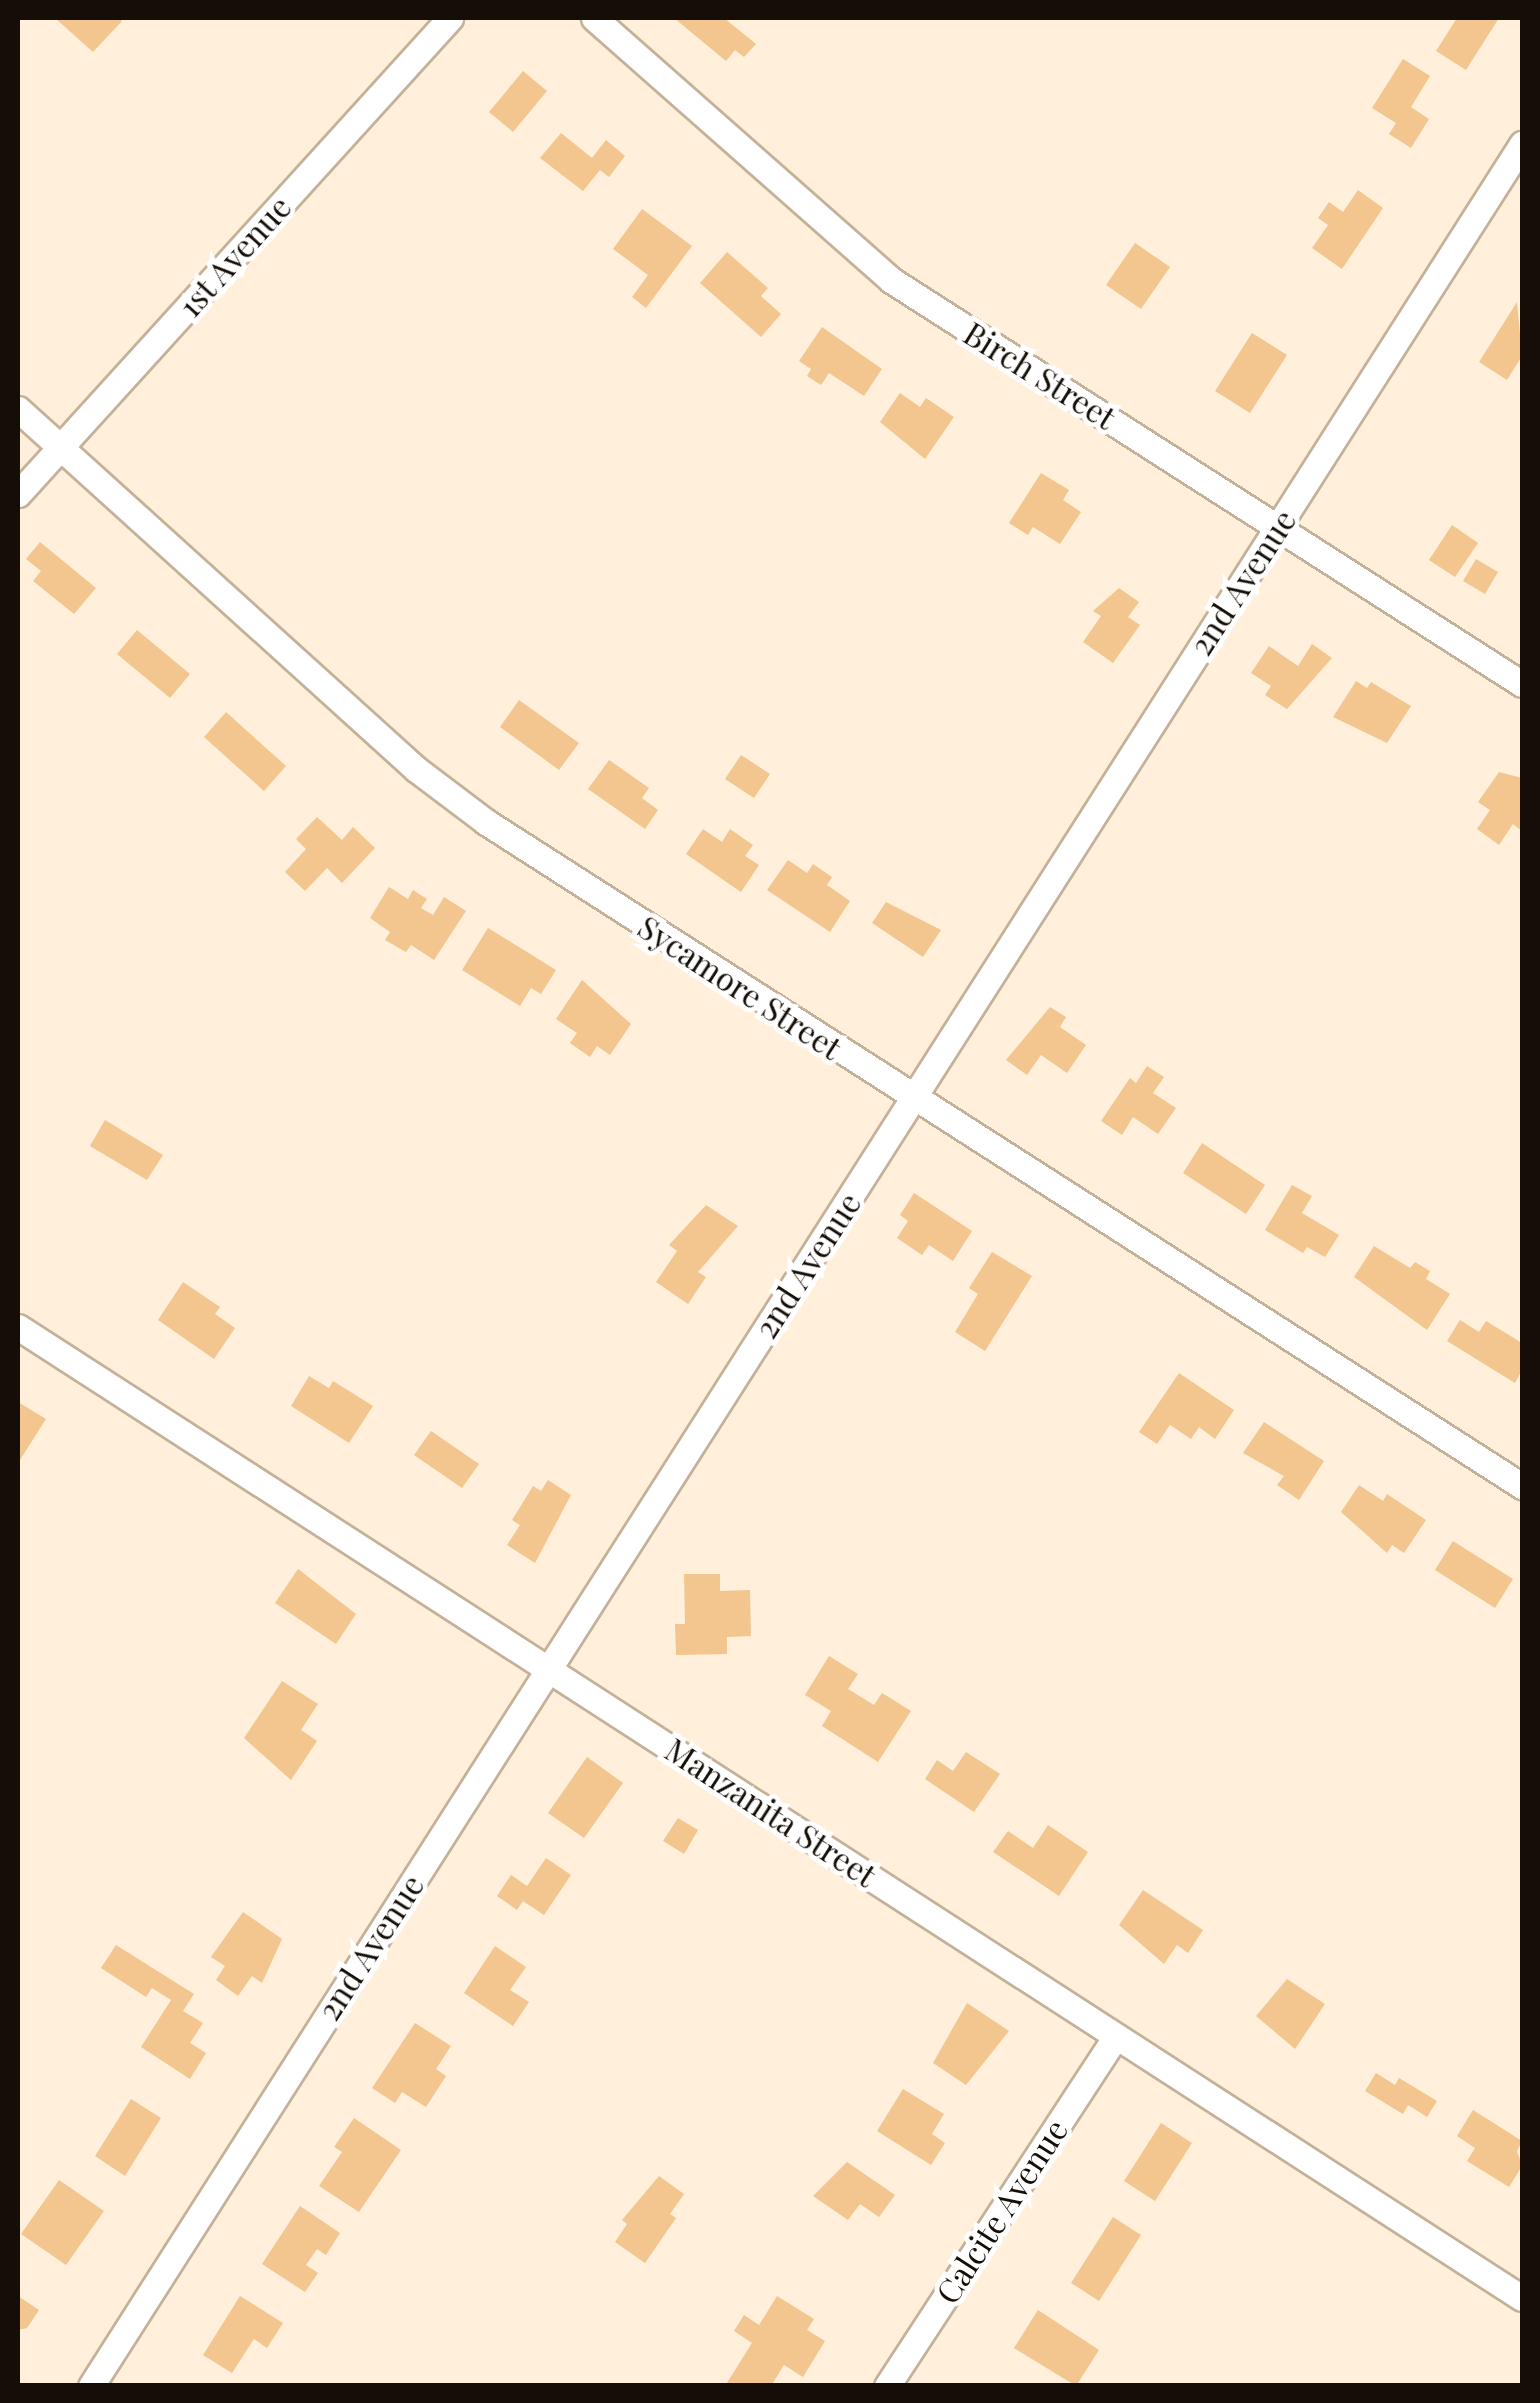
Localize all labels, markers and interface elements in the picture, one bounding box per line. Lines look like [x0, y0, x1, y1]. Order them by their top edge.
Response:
street label: 1st Avenue [169, 187, 299, 325]
street label: Birch Street [957, 313, 1123, 437]
street label: 2nd Avenue [1181, 502, 1303, 662]
street label: Sycamore Street [631, 907, 849, 1067]
street label: 2nd Avenue [746, 1185, 868, 1345]
street label: Manzanita Street [658, 1730, 884, 1894]
street label: 2nd Avenue [309, 1867, 431, 2027]
street label: Calcite Avenue [927, 2111, 1075, 2311]

